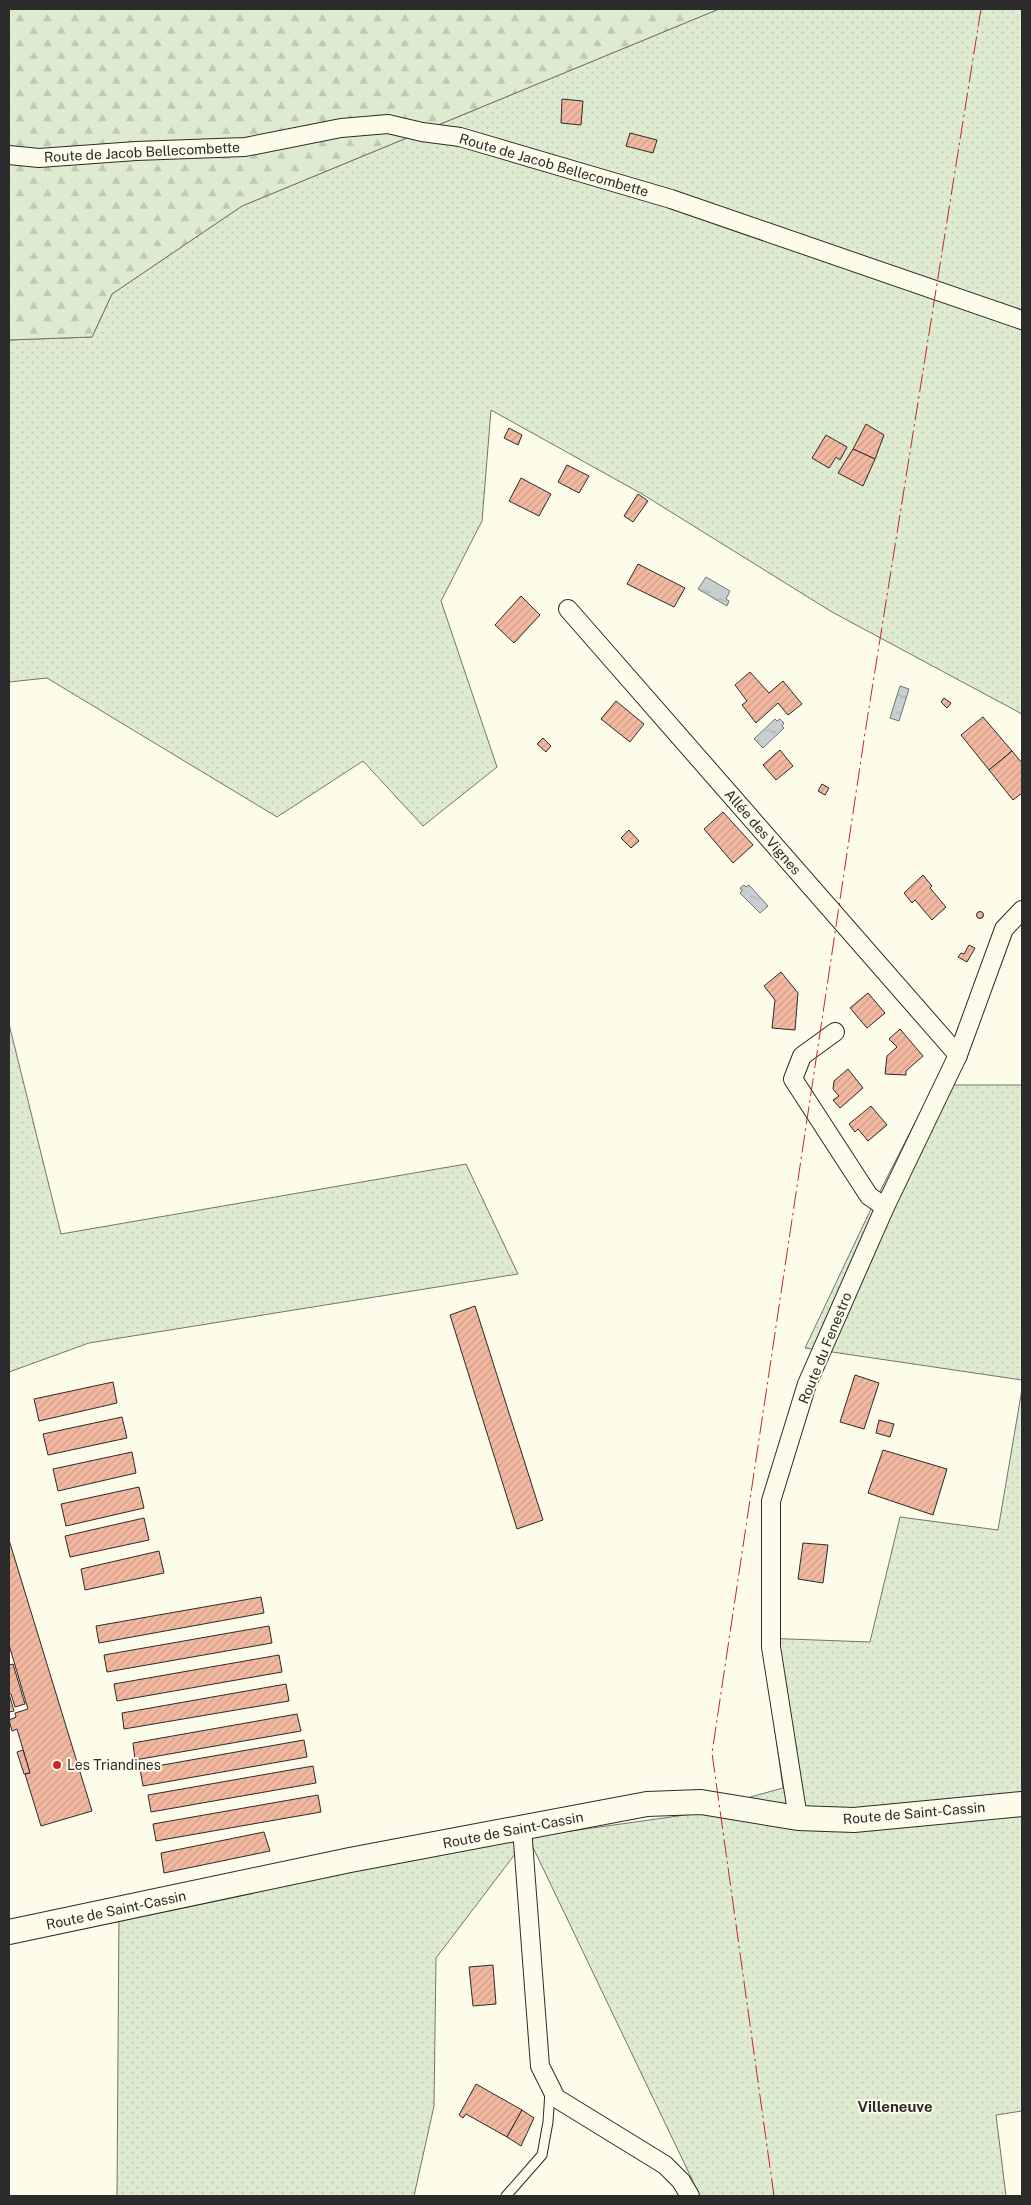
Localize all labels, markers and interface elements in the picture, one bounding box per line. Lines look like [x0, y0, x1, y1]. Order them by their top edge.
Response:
street label: Route de Jacob Bellecombette [457, 130, 651, 200]
street label: Route de Jacob Bellecombette [44, 139, 240, 165]
street label: Allée des Vignes [722, 786, 804, 878]
street label: Route du Fenestro [795, 1290, 855, 1406]
place label: Les Triandines [67, 1757, 161, 1773]
marker: Les Triandines [51, 1759, 63, 1771]
street label: Route de Saint-Cassin [842, 1799, 986, 1827]
street label: Route de Saint-Cassin [441, 1809, 585, 1851]
street label: Route de Saint-Cassin [44, 1887, 188, 1933]
district label: Villeneuve [857, 2098, 933, 2115]

